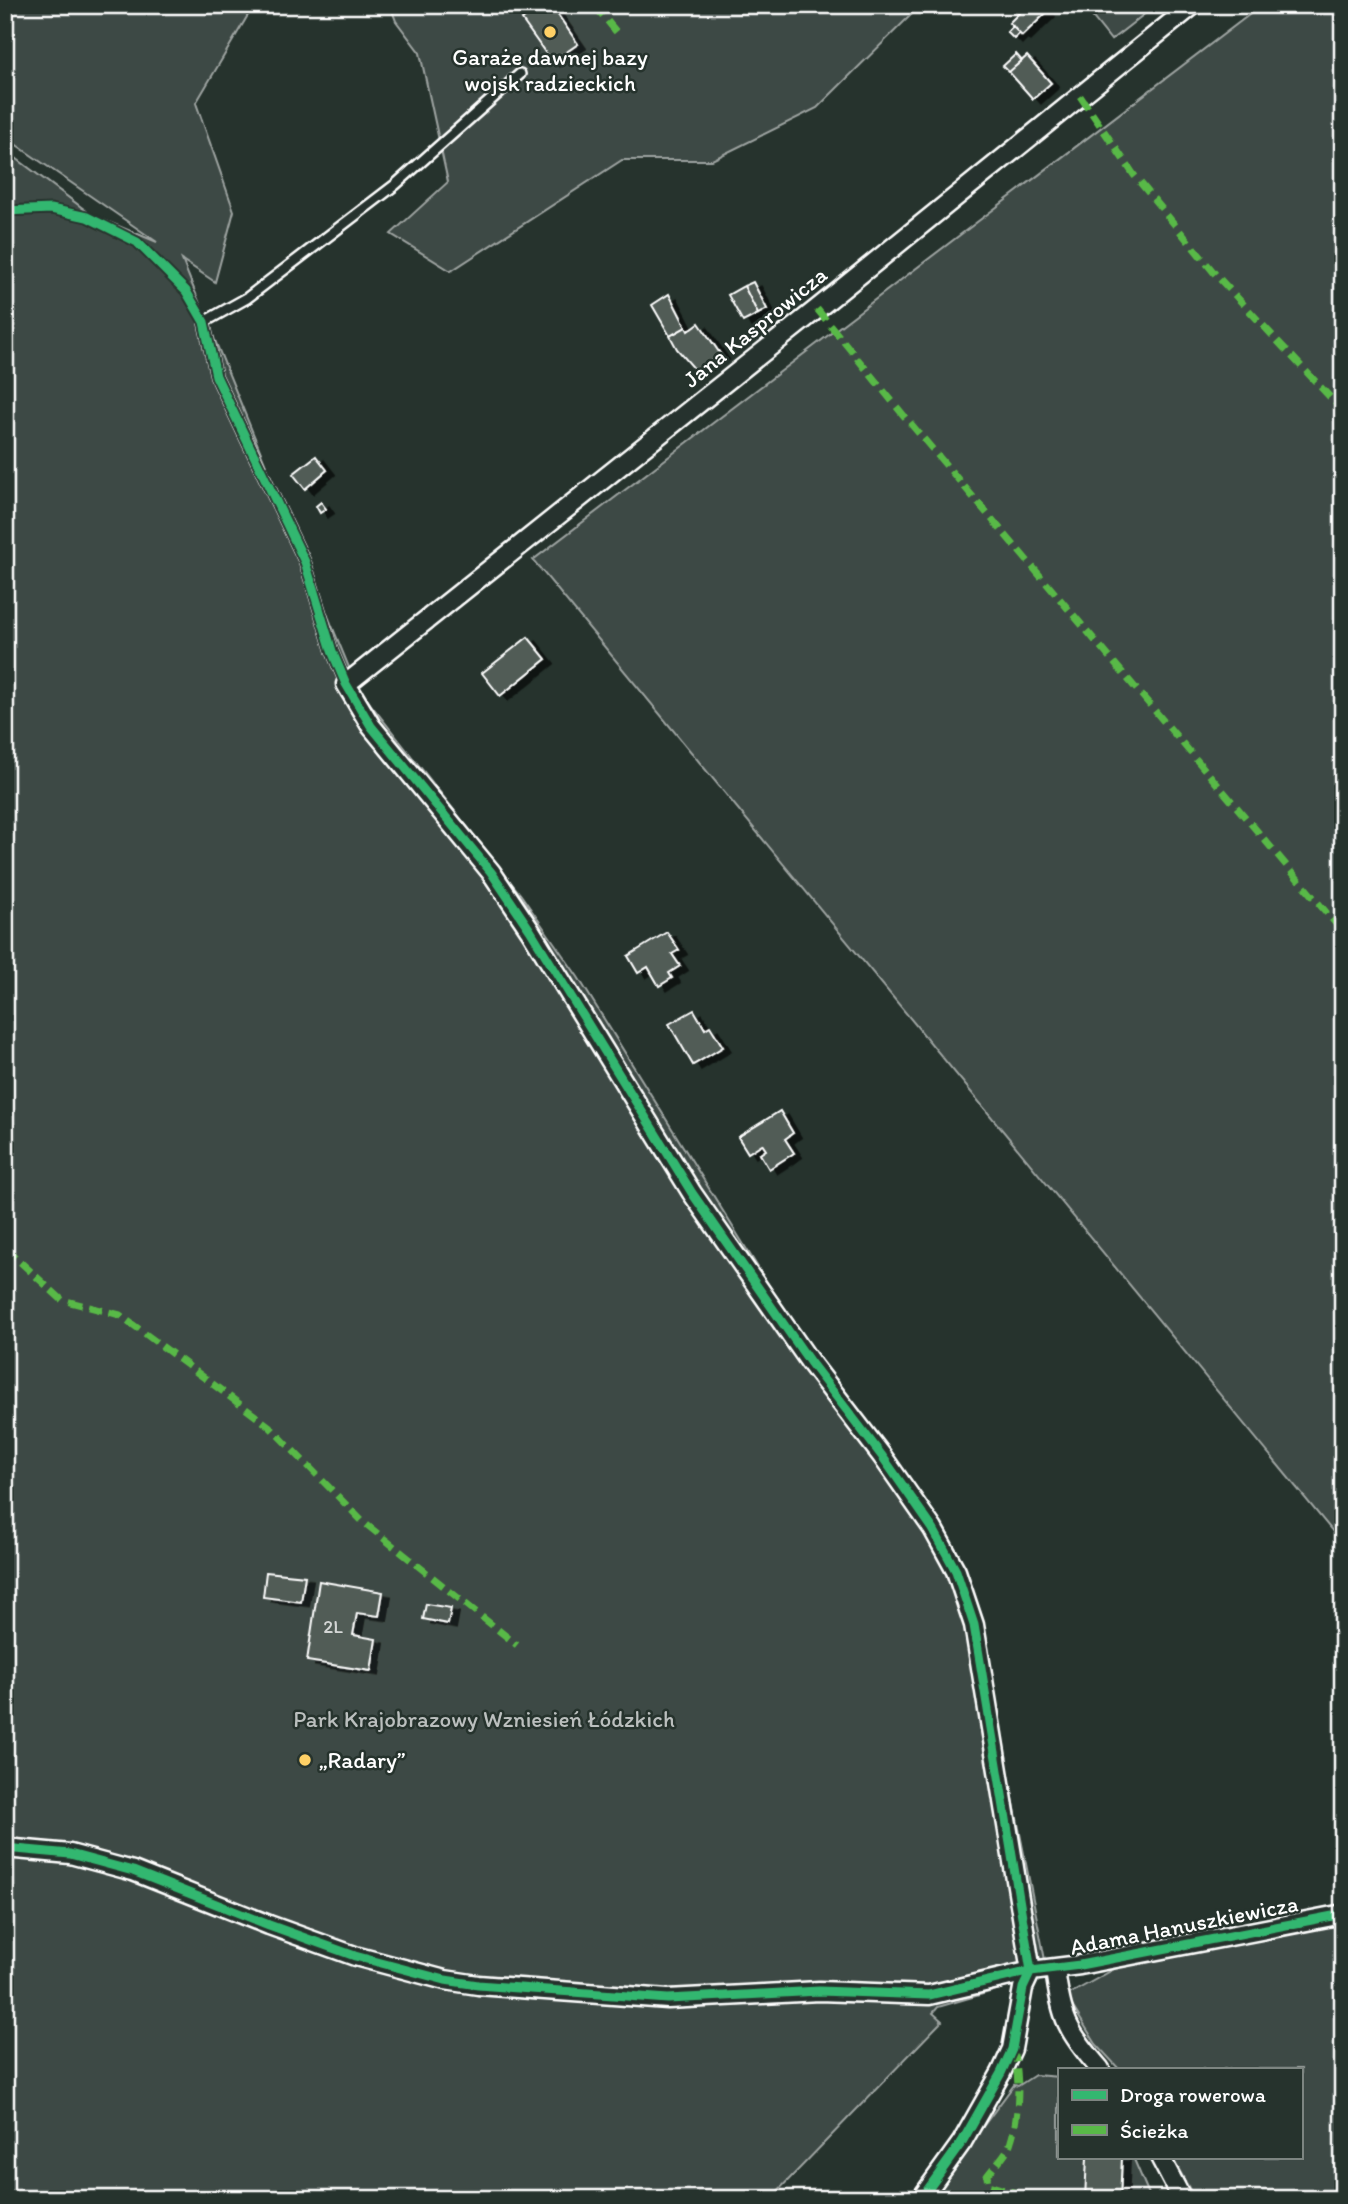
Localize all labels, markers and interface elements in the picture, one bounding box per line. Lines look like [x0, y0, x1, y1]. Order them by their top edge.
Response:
marker: Garaże dawnej bazy wojsk radzieckich [542, 24, 558, 40]
place label: Garaże dawnej bazy wojsk radzieckich [452, 43, 648, 97]
street label: Jana Kasprowicza [677, 260, 833, 394]
house number: 2L [323, 1615, 343, 1638]
park label: Park Krajobrazowy Wzniesień Łódzkich [293, 1705, 675, 1733]
place label: „Radary” [319, 1746, 405, 1774]
marker: „Radary” [297, 1752, 313, 1768]
street label: Adama Hanuszkiewicza [1068, 1889, 1300, 1961]
legend [1058, 2068, 1302, 2158]
text: Droga rowerowa [1120, 2082, 1266, 2107]
text: Ścieżka [1120, 2118, 1188, 2143]

